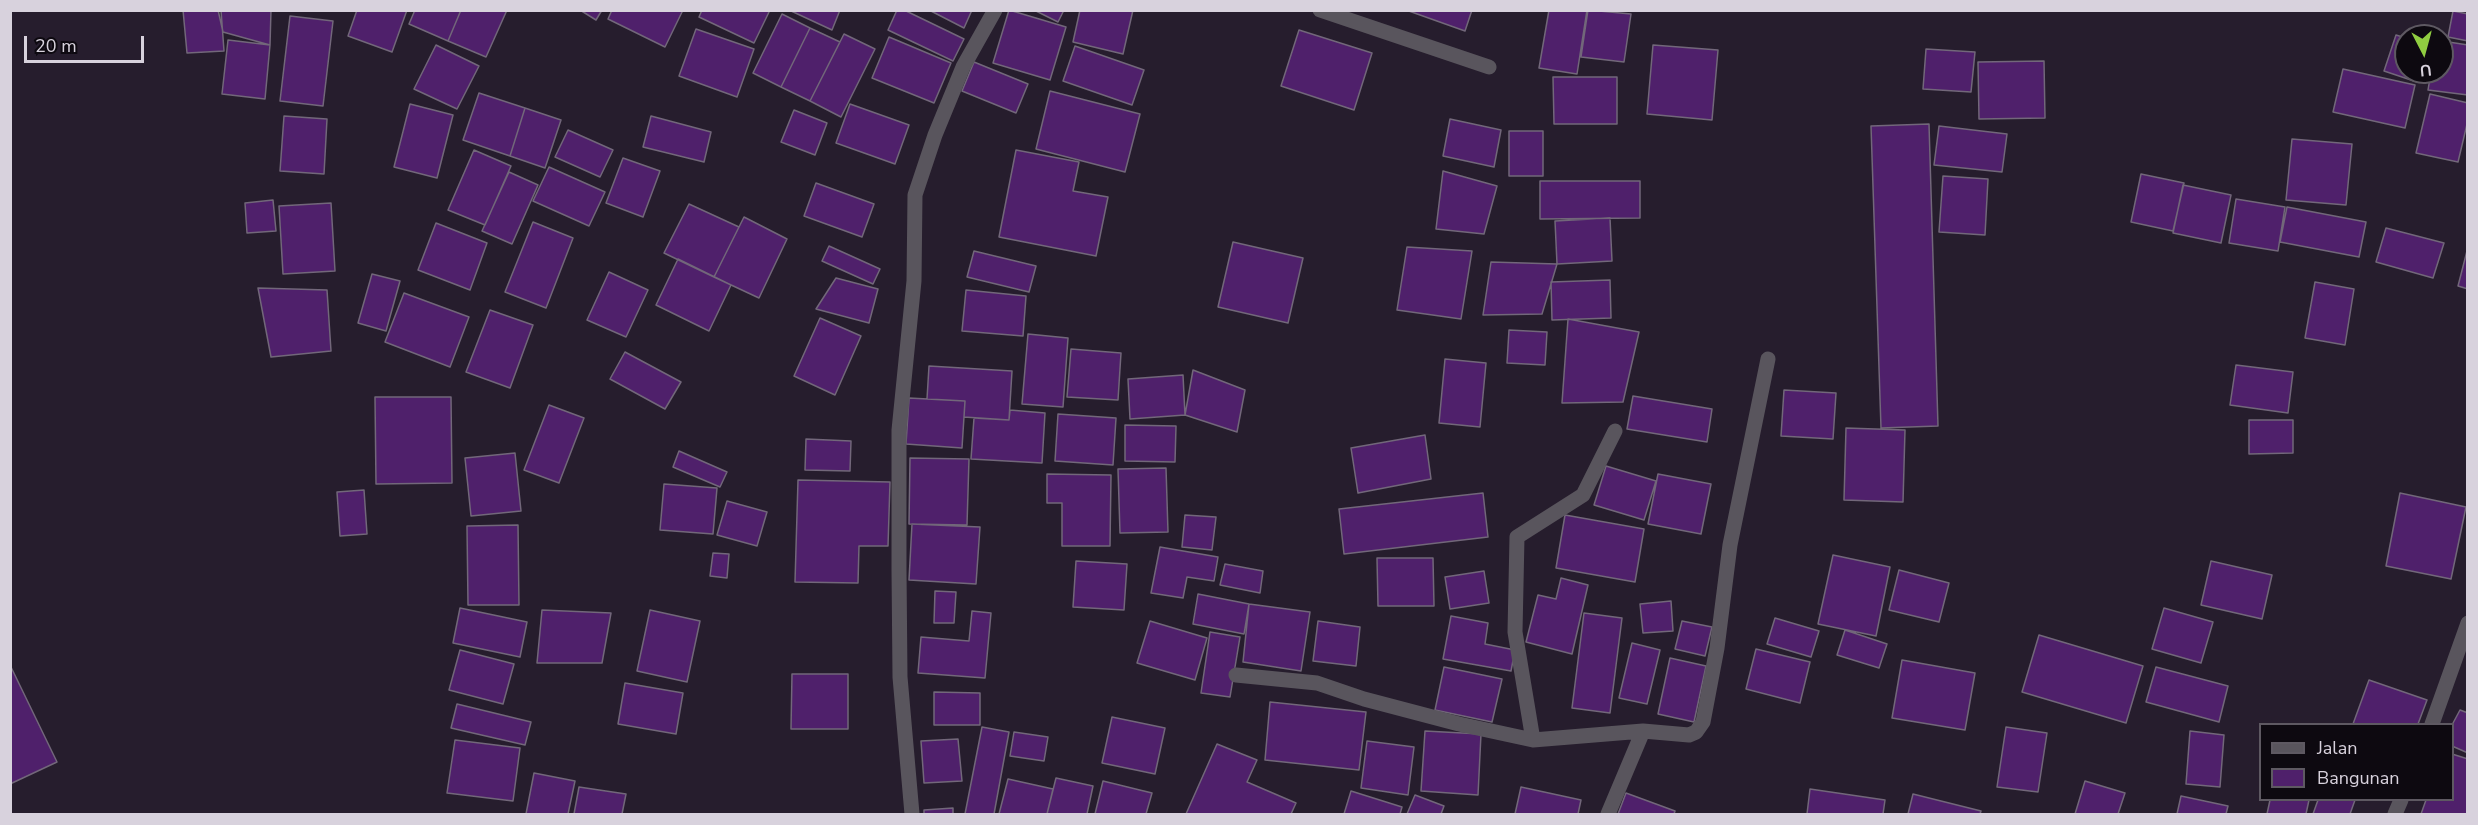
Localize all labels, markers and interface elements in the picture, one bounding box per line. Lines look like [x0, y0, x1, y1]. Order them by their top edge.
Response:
scale bar [27, 24, 147, 62]
north arrow [2394, 24, 2454, 84]
text: 20 m [35, 34, 77, 58]
text: U [2419, 58, 2433, 81]
legend [2259, 723, 2454, 801]
text: Jalan [2317, 736, 2357, 760]
text: Bangunan [2317, 766, 2400, 790]

